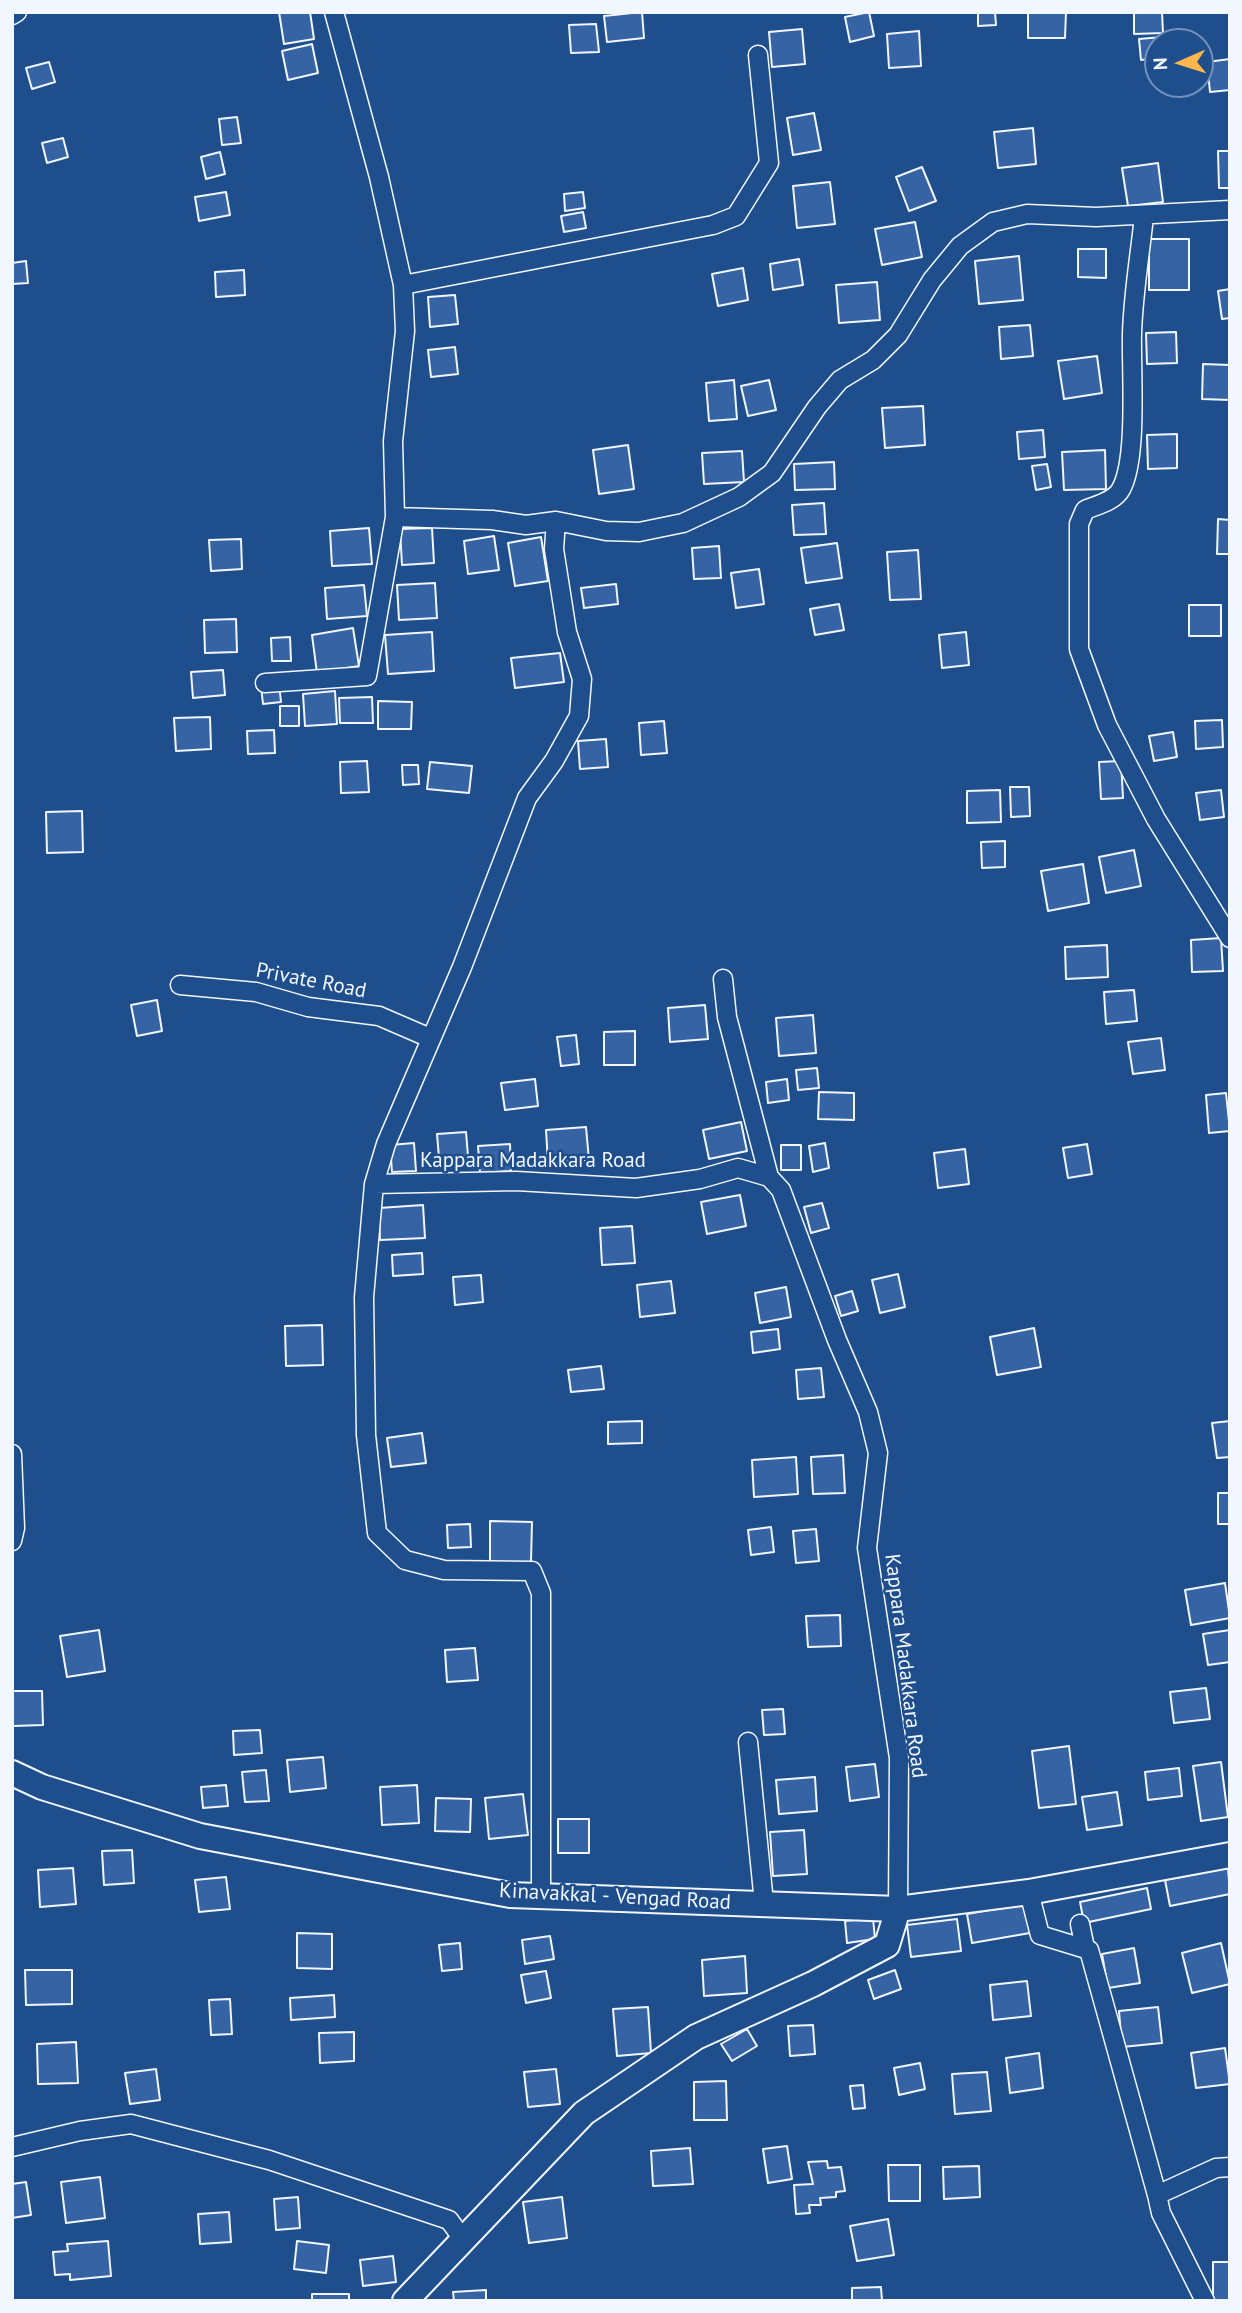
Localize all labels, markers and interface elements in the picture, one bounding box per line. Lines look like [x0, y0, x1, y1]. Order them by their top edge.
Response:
north arrow [1144, 28, 1214, 98]
text: N [1148, 57, 1172, 71]
street label: Private Road [254, 958, 368, 1004]
street label: Kappara Madakkara Road [420, 1148, 646, 1174]
street label: Kappara Madakkara Road [879, 1552, 931, 1780]
street label: Kinavakkal - Vengad Road [498, 1878, 732, 1916]

